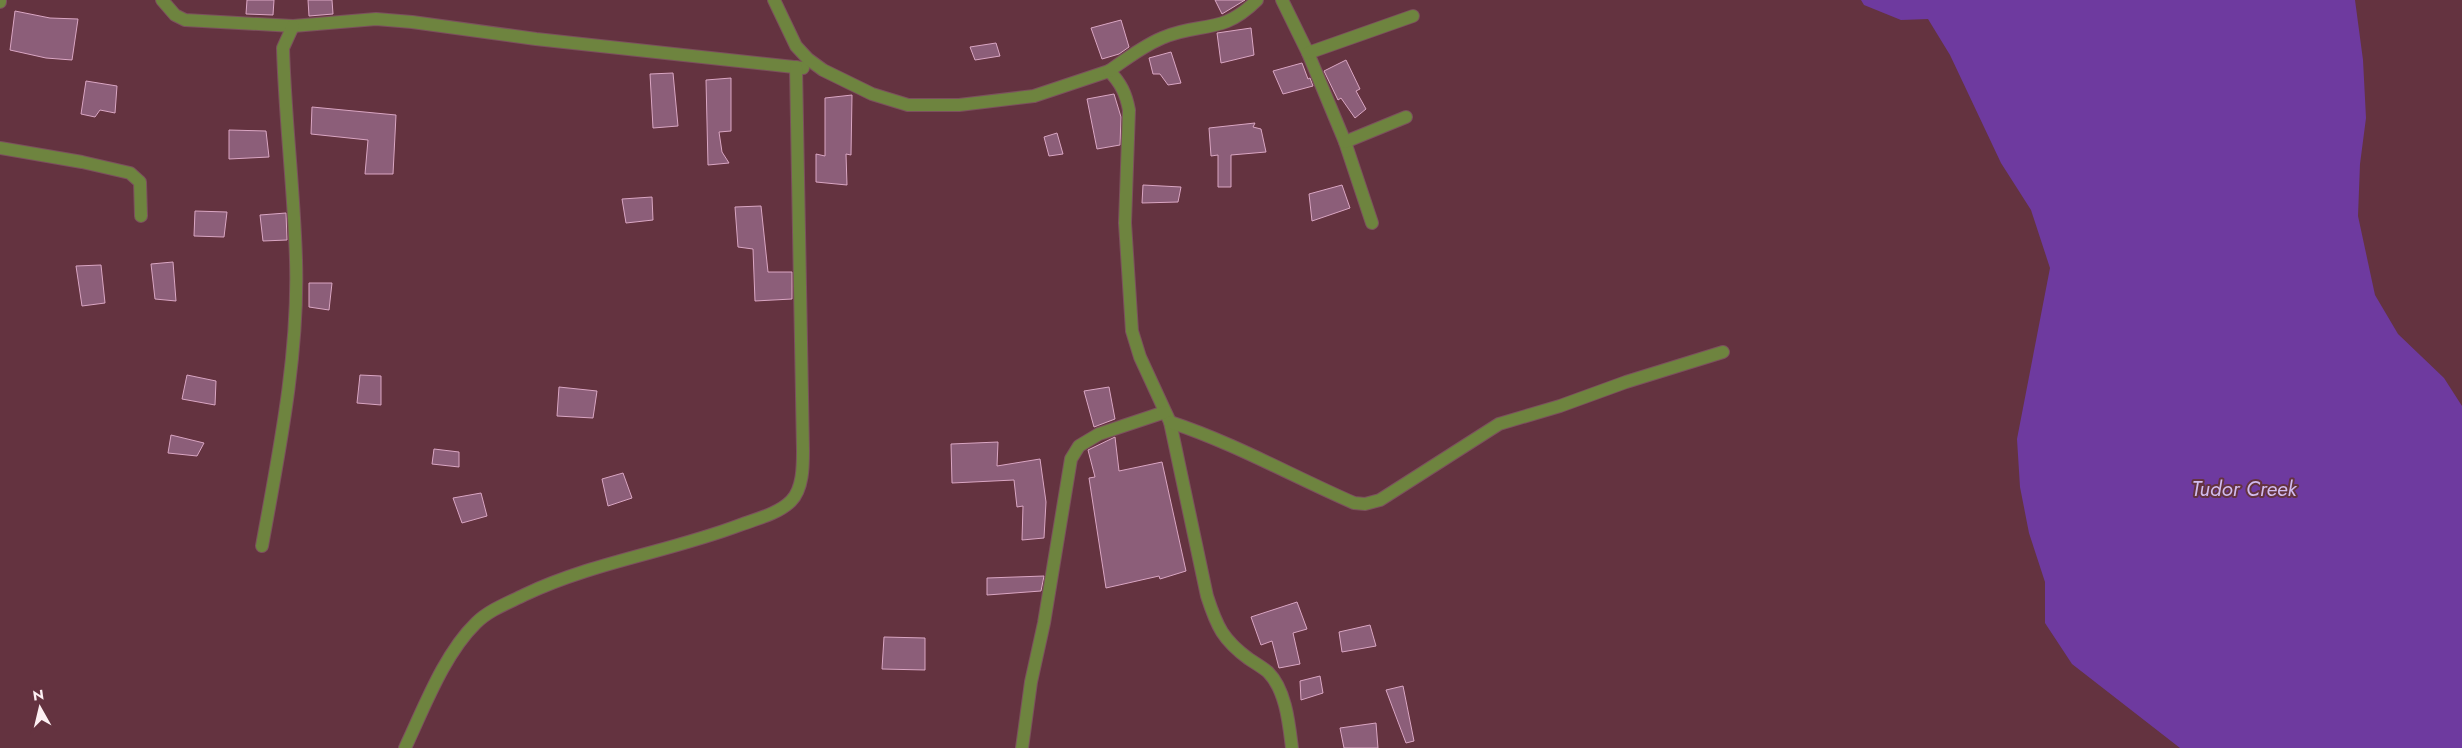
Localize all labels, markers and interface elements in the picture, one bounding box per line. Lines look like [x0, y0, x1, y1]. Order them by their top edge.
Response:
water label: Tudor Creek [2191, 474, 2298, 504]
north arrow [15, 683, 65, 733]
text: N [31, 684, 45, 706]

